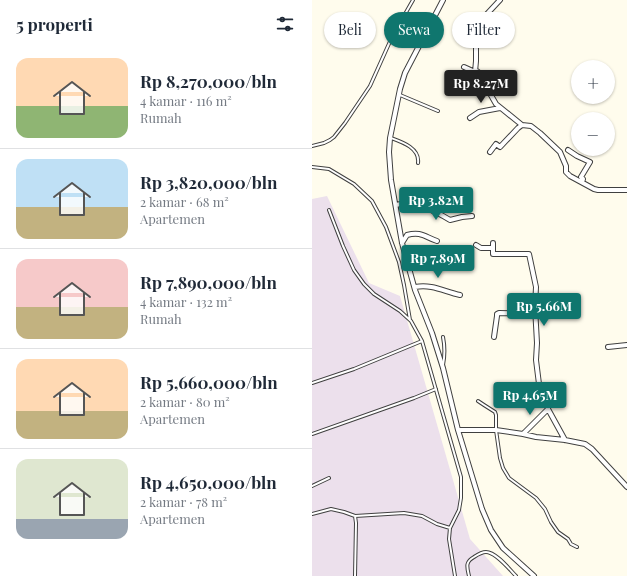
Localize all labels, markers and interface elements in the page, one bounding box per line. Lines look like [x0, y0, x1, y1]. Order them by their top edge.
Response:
chip: Beli [324, 12, 376, 48]
chip: Sewa [384, 12, 444, 48]
chip: Filter [452, 12, 515, 48]
text: 5 properti [16, 13, 93, 35]
icon: filters [274, 13, 296, 35]
map controls [571, 60, 615, 156]
button: + [571, 60, 615, 104]
text: Rp 8,270,000/bln [140, 70, 277, 92]
pin: Rp 8.27M [440, 70, 522, 104]
icon: home [48, 74, 96, 122]
text: Rp 8.27M [453, 74, 509, 91]
text: 4 kamar · 116 m² [140, 92, 232, 109]
text: Rumah [140, 109, 182, 126]
button: − [571, 112, 615, 156]
text: Rp 3,820,000/bln [140, 171, 277, 193]
icon: home [48, 175, 96, 223]
pin: Rp 3.82M [395, 187, 477, 221]
text: Rp 3.82M [408, 191, 464, 208]
text: 2 kamar · 68 m² [140, 193, 229, 210]
text: Apartemen [140, 210, 205, 227]
pin: Rp 7.89M [397, 245, 479, 279]
text: Rp 7.89M [410, 249, 466, 266]
text: Rp 7,890,000/bln [140, 271, 277, 293]
icon: home [48, 275, 96, 323]
text: 4 kamar · 132 m² [140, 293, 232, 310]
pin: Rp 5.66M [503, 293, 585, 327]
text: Rp 5.66M [516, 297, 572, 314]
text: Rumah [140, 310, 182, 327]
text: Rp 5,660,000/bln [140, 371, 278, 393]
icon: home [48, 375, 96, 423]
pin: Rp 4.65M [489, 382, 571, 416]
text: Rp 4.65M [502, 386, 558, 403]
text: 2 kamar · 80 m² [140, 393, 230, 410]
text: Apartemen [140, 410, 205, 427]
text: Rp 4,650,000/bln [140, 471, 277, 493]
icon: home [48, 475, 96, 523]
text: 2 kamar · 78 m² [140, 493, 227, 510]
text: Apartemen [140, 510, 205, 527]

